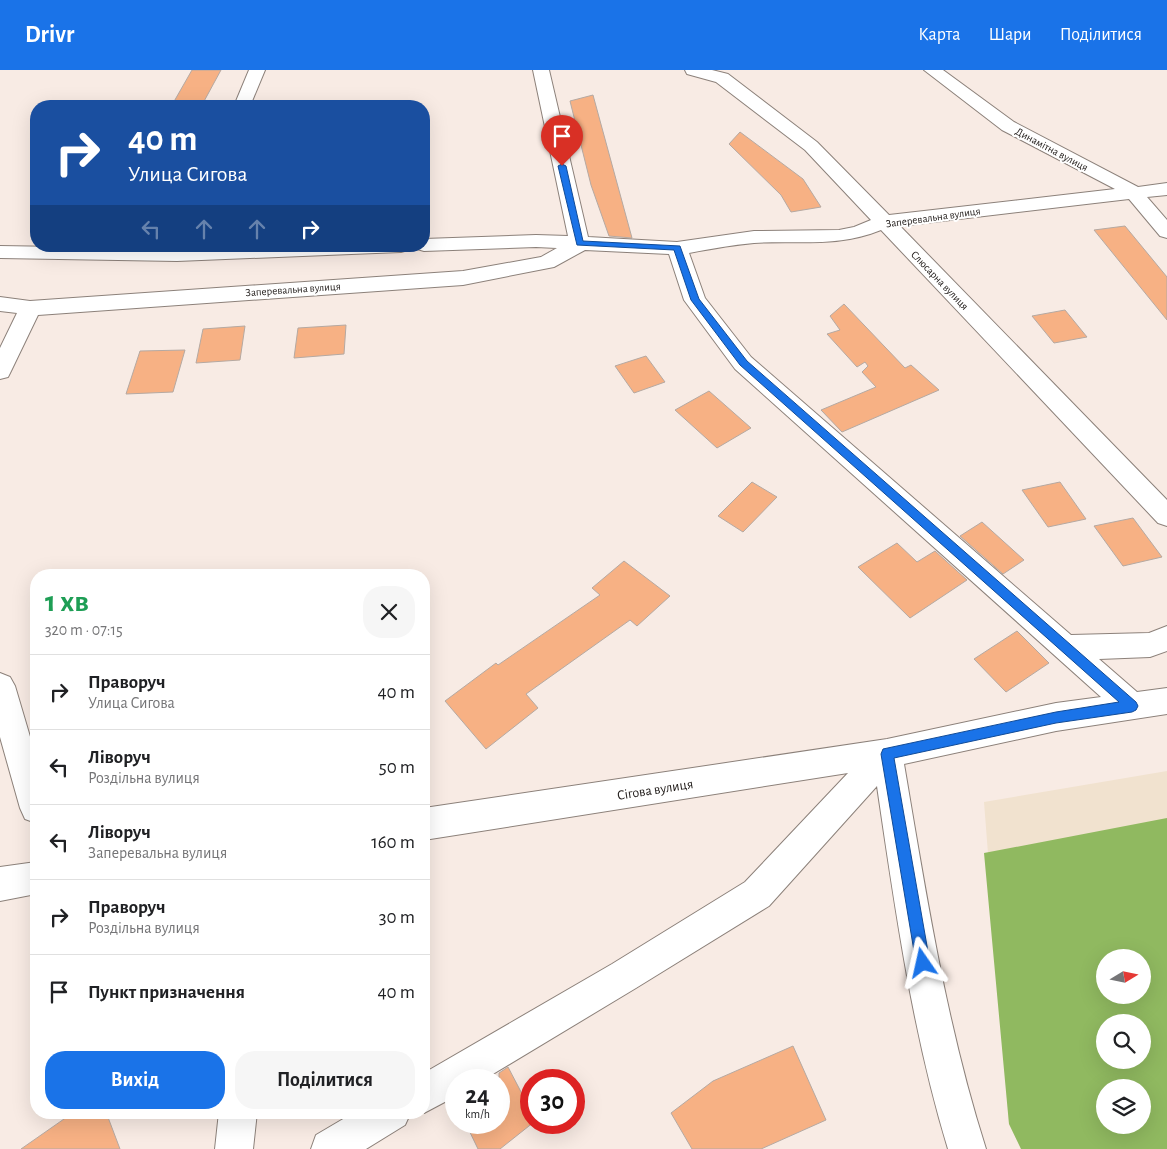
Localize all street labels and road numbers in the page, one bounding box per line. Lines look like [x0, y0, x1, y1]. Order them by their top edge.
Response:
street label: Динамітна вулиця [1014, 126, 1090, 173]
street label: Заперевальна вулиця [885, 205, 981, 230]
street label: Слюсарна вулиця [909, 249, 970, 312]
street label: Заперевальна вулиця [245, 281, 341, 298]
street label: Сігова вулиця [616, 777, 694, 803]

